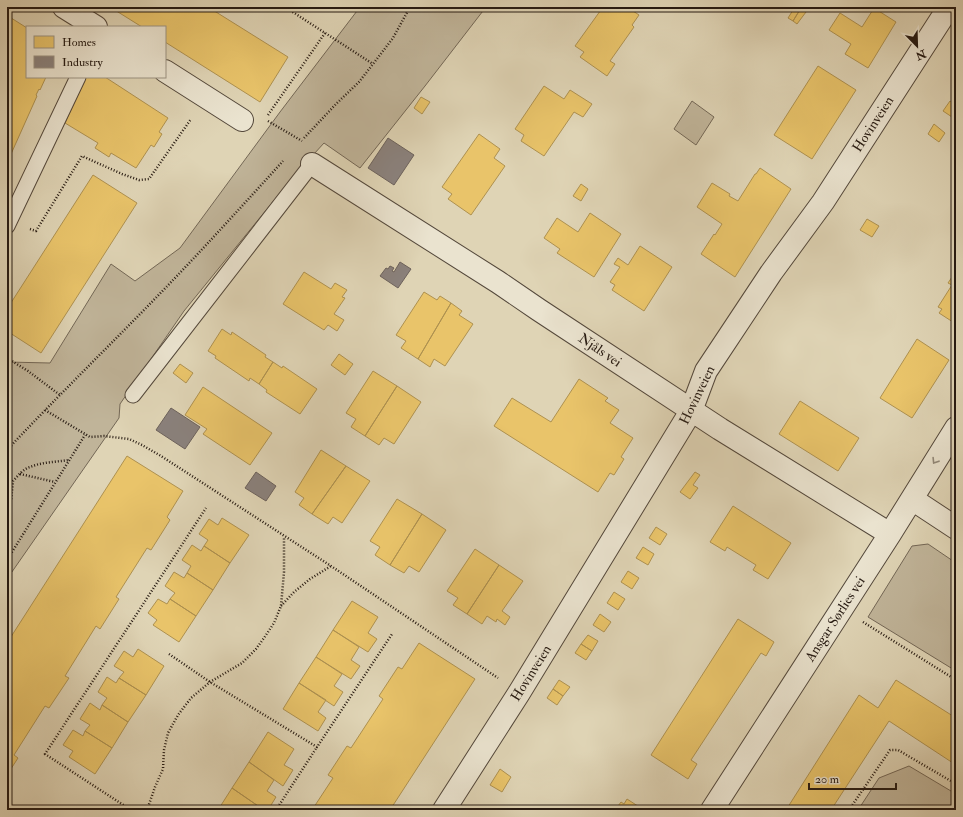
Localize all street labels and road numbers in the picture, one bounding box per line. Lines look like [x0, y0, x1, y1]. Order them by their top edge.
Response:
street label: Hovinveien [849, 93, 897, 155]
street label: Njåls vei [575, 329, 625, 371]
street label: Hovinveien [676, 363, 718, 427]
street label: Ansgar Sørlies vei [801, 573, 869, 665]
street label: Hovinveien [507, 642, 555, 704]

